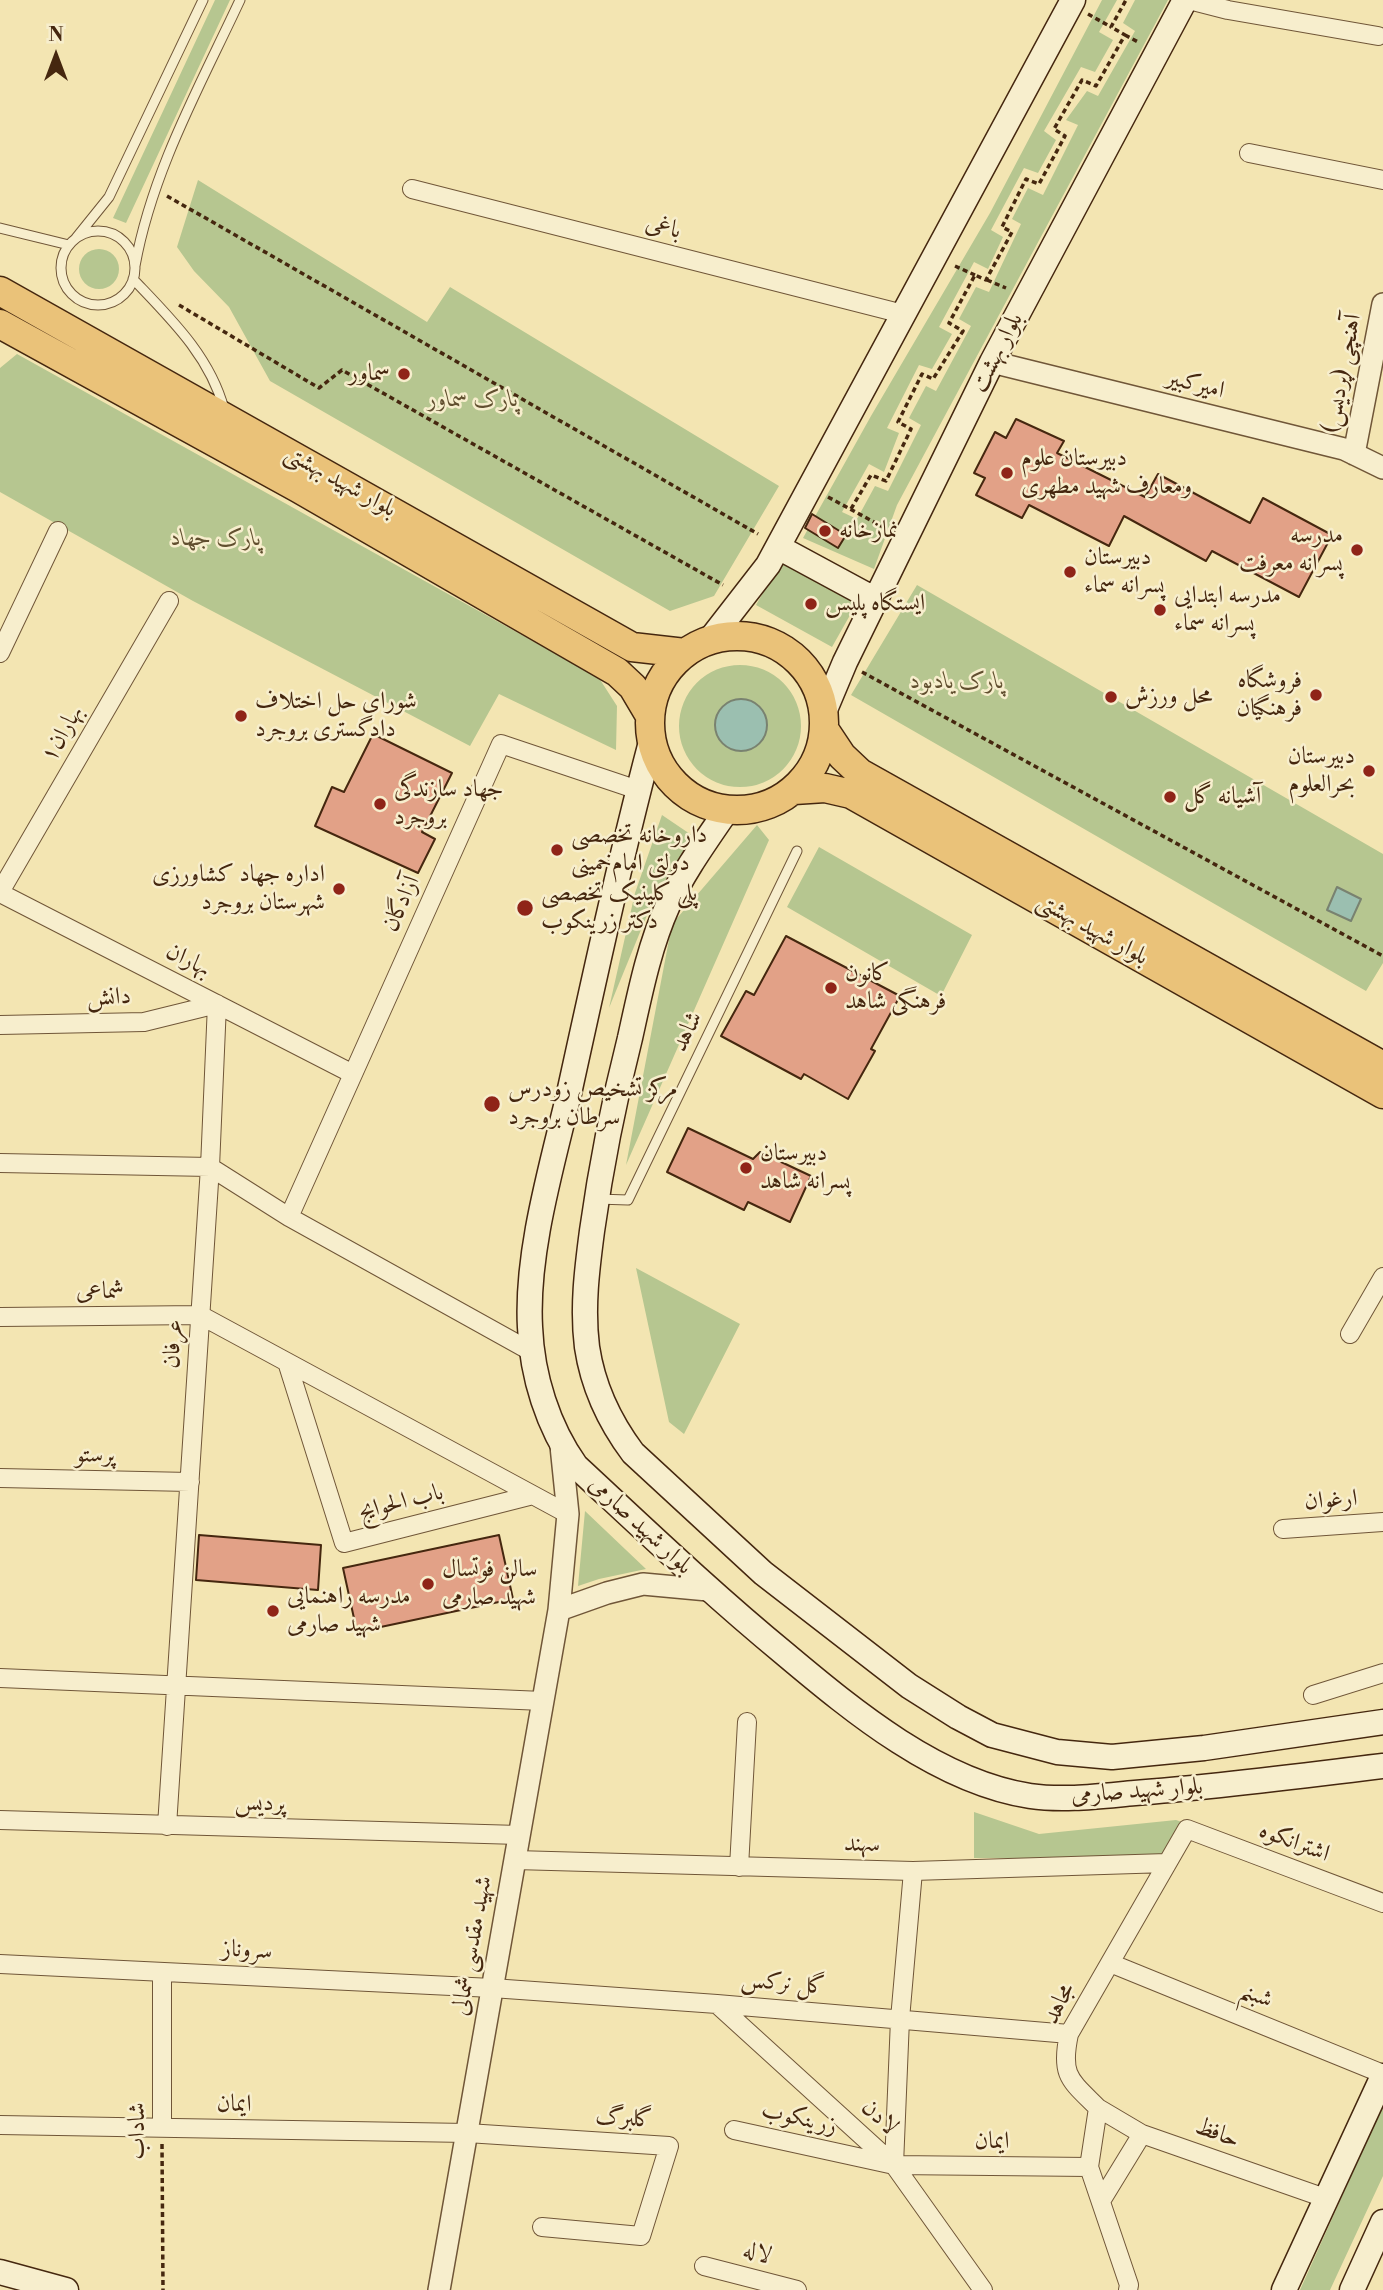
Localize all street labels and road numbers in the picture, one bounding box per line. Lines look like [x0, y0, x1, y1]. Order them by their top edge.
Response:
street label: باغی [642, 210, 684, 246]
street label: بلوار بهشت [966, 308, 1030, 398]
street label: آهنچی (پردیس) [1317, 312, 1369, 436]
street label: امیرکبیر [1163, 364, 1227, 406]
street label: بلوار شهید بهشتی [279, 440, 401, 524]
street label: بهاران۱ [35, 700, 91, 768]
street label: آزادگان [377, 871, 427, 937]
street label: بلوار شهید بهشتی [1031, 888, 1153, 972]
street label: بهاران [161, 938, 215, 984]
street label: دانش [86, 983, 132, 1013]
street label: شاهد [666, 1007, 710, 1057]
street label: شماعی [76, 1278, 124, 1306]
street label: عرفان [158, 1319, 190, 1369]
street label: پرستو [75, 1441, 115, 1471]
street label: بلوار شهید صارمی [582, 1470, 698, 1582]
street label: باب الحوایج [356, 1479, 446, 1527]
street label: ارغوان [1303, 1485, 1359, 1517]
street label: بلوار شهید صارمی [1070, 1773, 1204, 1811]
street label: پردیس [234, 1789, 286, 1819]
street label: اشترانکوه [1255, 1816, 1333, 1870]
street label: سهند [844, 1830, 880, 1860]
street label: شهید مقدسی شمالی [447, 1874, 499, 2018]
street label: سروناز [221, 1935, 273, 1967]
street label: گل نرکس [740, 1966, 826, 2002]
street label: شبنم [1235, 1976, 1277, 2016]
street label: مجاهد [1038, 1979, 1082, 2029]
street label: ایمان [216, 2090, 252, 2120]
street label: لادن [855, 2094, 903, 2142]
street label: زرینکوب [758, 2096, 840, 2142]
street label: شاداب [124, 2102, 152, 2160]
street label: گلبرگ [594, 2103, 654, 2135]
street label: حافظ [1191, 2113, 1243, 2155]
street label: ایمان [975, 2128, 1009, 2156]
street label: لاله [740, 2236, 774, 2272]

